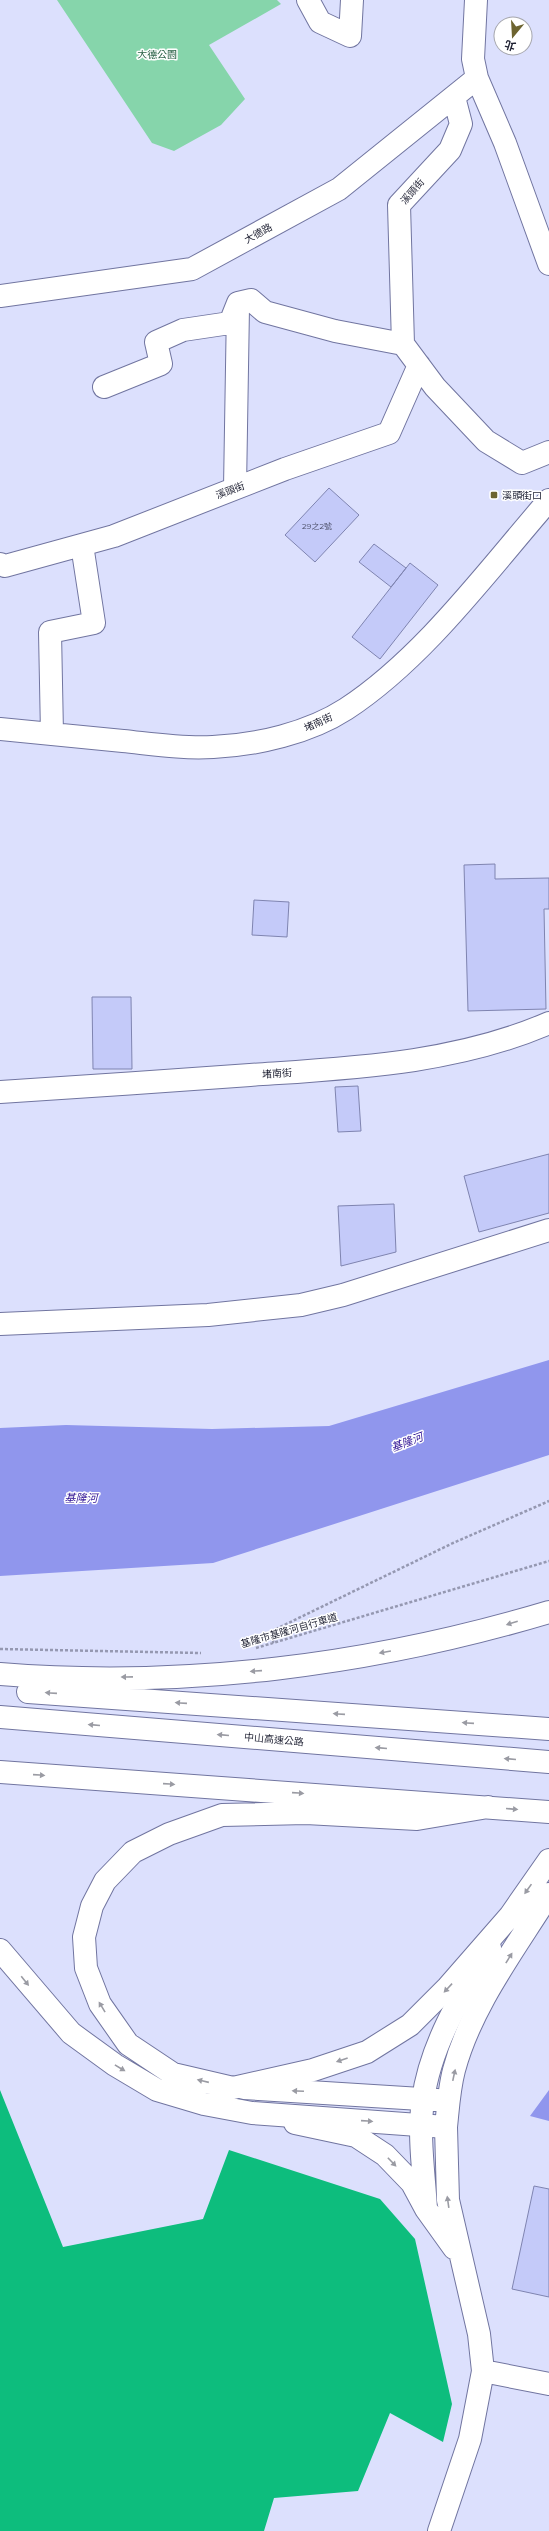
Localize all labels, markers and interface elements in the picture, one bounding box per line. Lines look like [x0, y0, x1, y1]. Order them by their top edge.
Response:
north arrow [493, 16, 533, 56]
text: 北 [503, 37, 517, 54]
park label: 大德公園 [137, 48, 177, 61]
street label: 溪頭街 [398, 176, 427, 207]
street label: 大德路 [242, 220, 275, 246]
street label: 溪頭街 [214, 479, 247, 502]
place label: 溪頭街口 [502, 489, 542, 502]
marker: 溪頭街口 [489, 490, 499, 500]
house number: 29之2號 [302, 521, 332, 531]
street label: 堵南街 [302, 710, 335, 734]
street label: 堵南街 [262, 1066, 292, 1081]
water label: 基隆河 [389, 1429, 427, 1454]
water label: 基隆河 [65, 1491, 99, 1505]
street label: 基隆市基隆河自行車道 [239, 1610, 339, 1651]
one-way arrow [505, 1620, 517, 1626]
one-way arrow [379, 1649, 391, 1655]
one-way arrow [250, 1667, 262, 1674]
one-way arrow [120, 1674, 133, 1680]
one-way arrow [45, 1690, 57, 1697]
one-way arrow [175, 1699, 187, 1706]
one-way arrow [333, 1710, 345, 1717]
one-way arrow [462, 1720, 474, 1727]
one-way arrow [88, 1721, 100, 1728]
street label: 中山高速公路 [244, 1730, 304, 1749]
one-way arrow [217, 1732, 229, 1739]
one-way arrow [375, 1745, 387, 1752]
one-way arrow [504, 1755, 516, 1762]
one-way arrow [33, 1771, 45, 1778]
one-way arrow [163, 1780, 175, 1787]
one-way arrow [292, 1789, 304, 1796]
one-way arrow [506, 1806, 518, 1813]
one-way arrow [524, 1884, 532, 1894]
one-way arrow [505, 1953, 513, 1963]
one-way arrow [20, 1975, 29, 1986]
one-way arrow [443, 1983, 452, 1993]
one-way arrow [98, 2001, 105, 2013]
one-way arrow [336, 2058, 348, 2064]
one-way arrow [114, 2064, 126, 2071]
one-way arrow [451, 2069, 457, 2081]
one-way arrow [196, 2077, 209, 2083]
one-way arrow [292, 2088, 304, 2095]
one-way arrow [361, 2118, 373, 2125]
one-way arrow [387, 2157, 397, 2167]
one-way arrow [445, 2196, 451, 2208]

